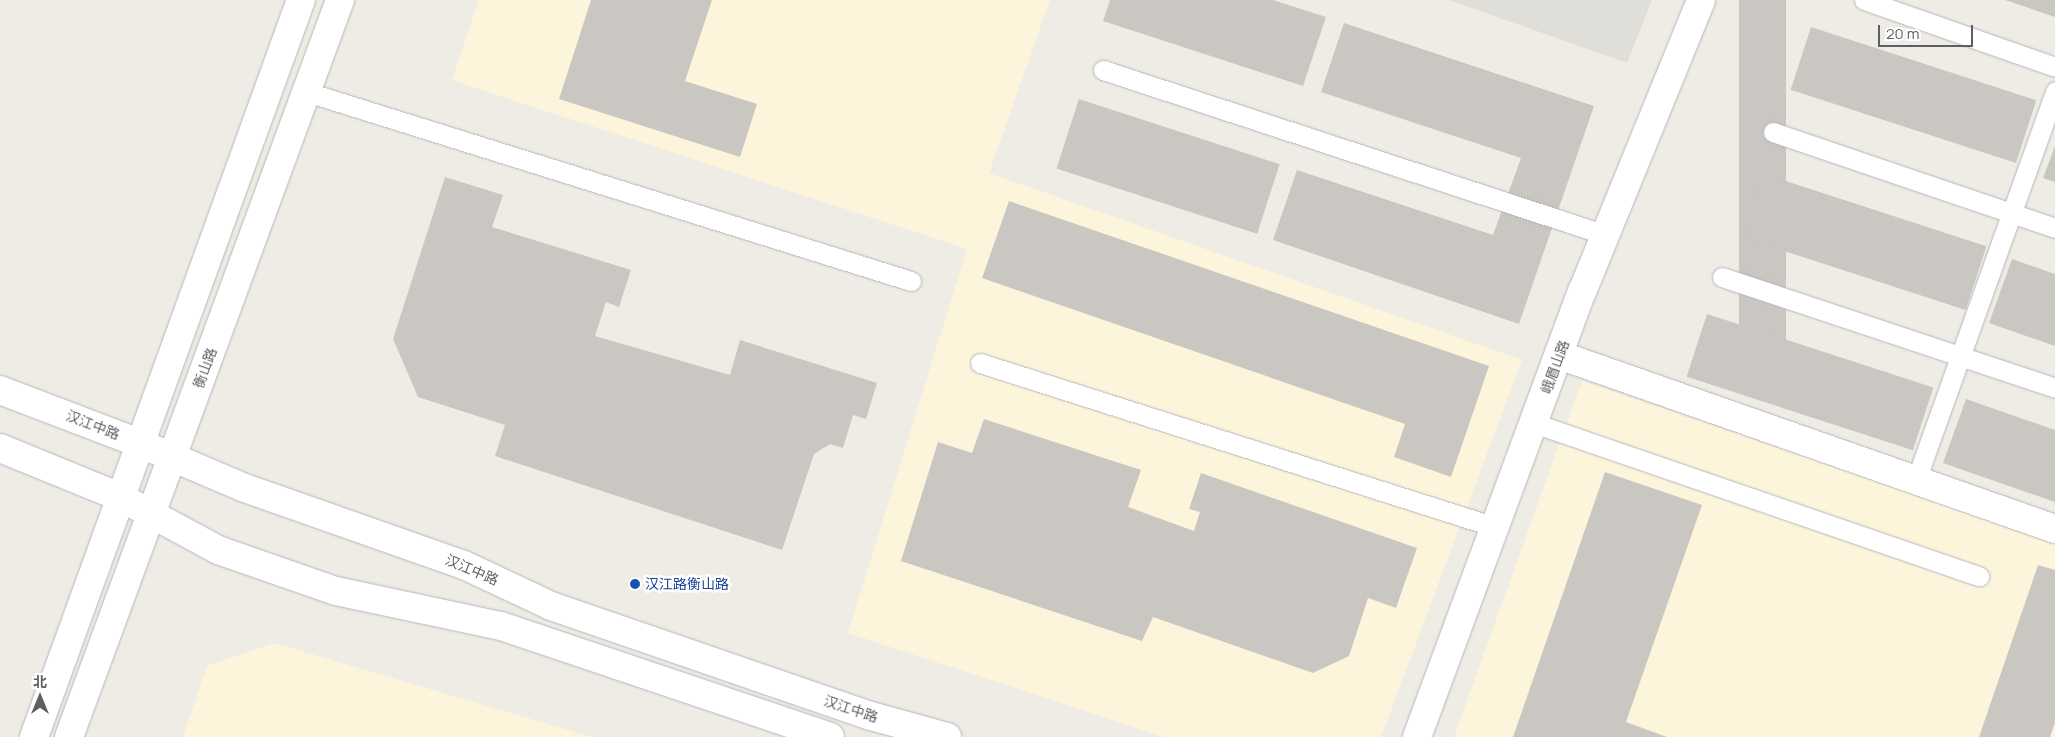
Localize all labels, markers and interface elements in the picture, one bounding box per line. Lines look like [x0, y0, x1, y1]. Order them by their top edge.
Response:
scale bar [1880, 15, 1975, 47]
text: 20 m [1886, 23, 1919, 44]
street label: 峨眉山路 [1538, 338, 1572, 396]
street label: 衡山路 [190, 345, 220, 391]
street label: 汉江中路 [64, 407, 122, 443]
street label: 汉江中路 [443, 551, 501, 589]
place label: 汉江路衡山路 [645, 576, 729, 592]
marker: 汉江路衡山路 [629, 578, 641, 590]
north arrow [15, 672, 65, 722]
text: 北 [33, 672, 47, 691]
street label: 汉江中路 [822, 692, 880, 726]

